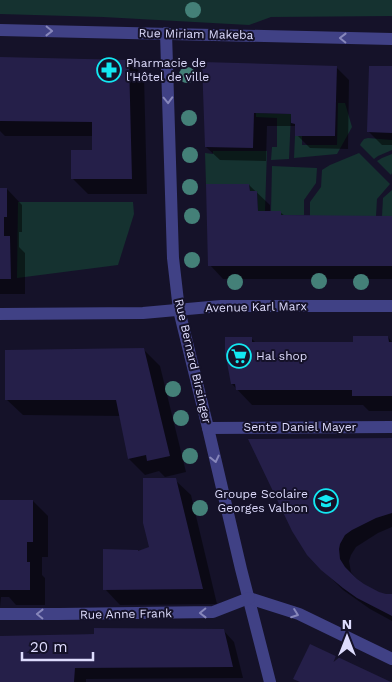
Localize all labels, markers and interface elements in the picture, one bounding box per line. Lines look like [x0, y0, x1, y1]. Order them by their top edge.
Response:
one-way arrow [45, 26, 53, 36]
street label: Rue Miriam Makeba [138, 26, 254, 42]
one-way arrow [339, 33, 347, 43]
place label: Pharmacie de l'Hôtel de ville [126, 56, 209, 84]
pharmacy icon: Pharmacie de l'Hôtel de ville [96, 57, 122, 83]
one-way arrow [163, 96, 173, 104]
street label: Rue Bernard Birsinger [172, 297, 214, 425]
street label: Avenue Karl Marx [205, 299, 307, 315]
supermarket icon: Hal shop [226, 343, 252, 369]
place label: Hal shop [256, 349, 307, 363]
street label: Sente Daniel Mayer [244, 420, 357, 434]
one-way arrow [209, 455, 220, 464]
place label: Groupe Scolaire Georges Valbon [215, 487, 308, 515]
school or university icon: Groupe Scolaire Georges Valbon [313, 488, 339, 514]
street label: Rue Anne Frank [80, 606, 172, 622]
one-way arrow [199, 607, 207, 618]
one-way arrow [290, 608, 299, 618]
one-way arrow [36, 609, 44, 619]
north arrow [322, 612, 372, 662]
text: N [342, 616, 352, 632]
scale bar [22, 630, 94, 662]
text: 20 m [30, 638, 68, 656]

